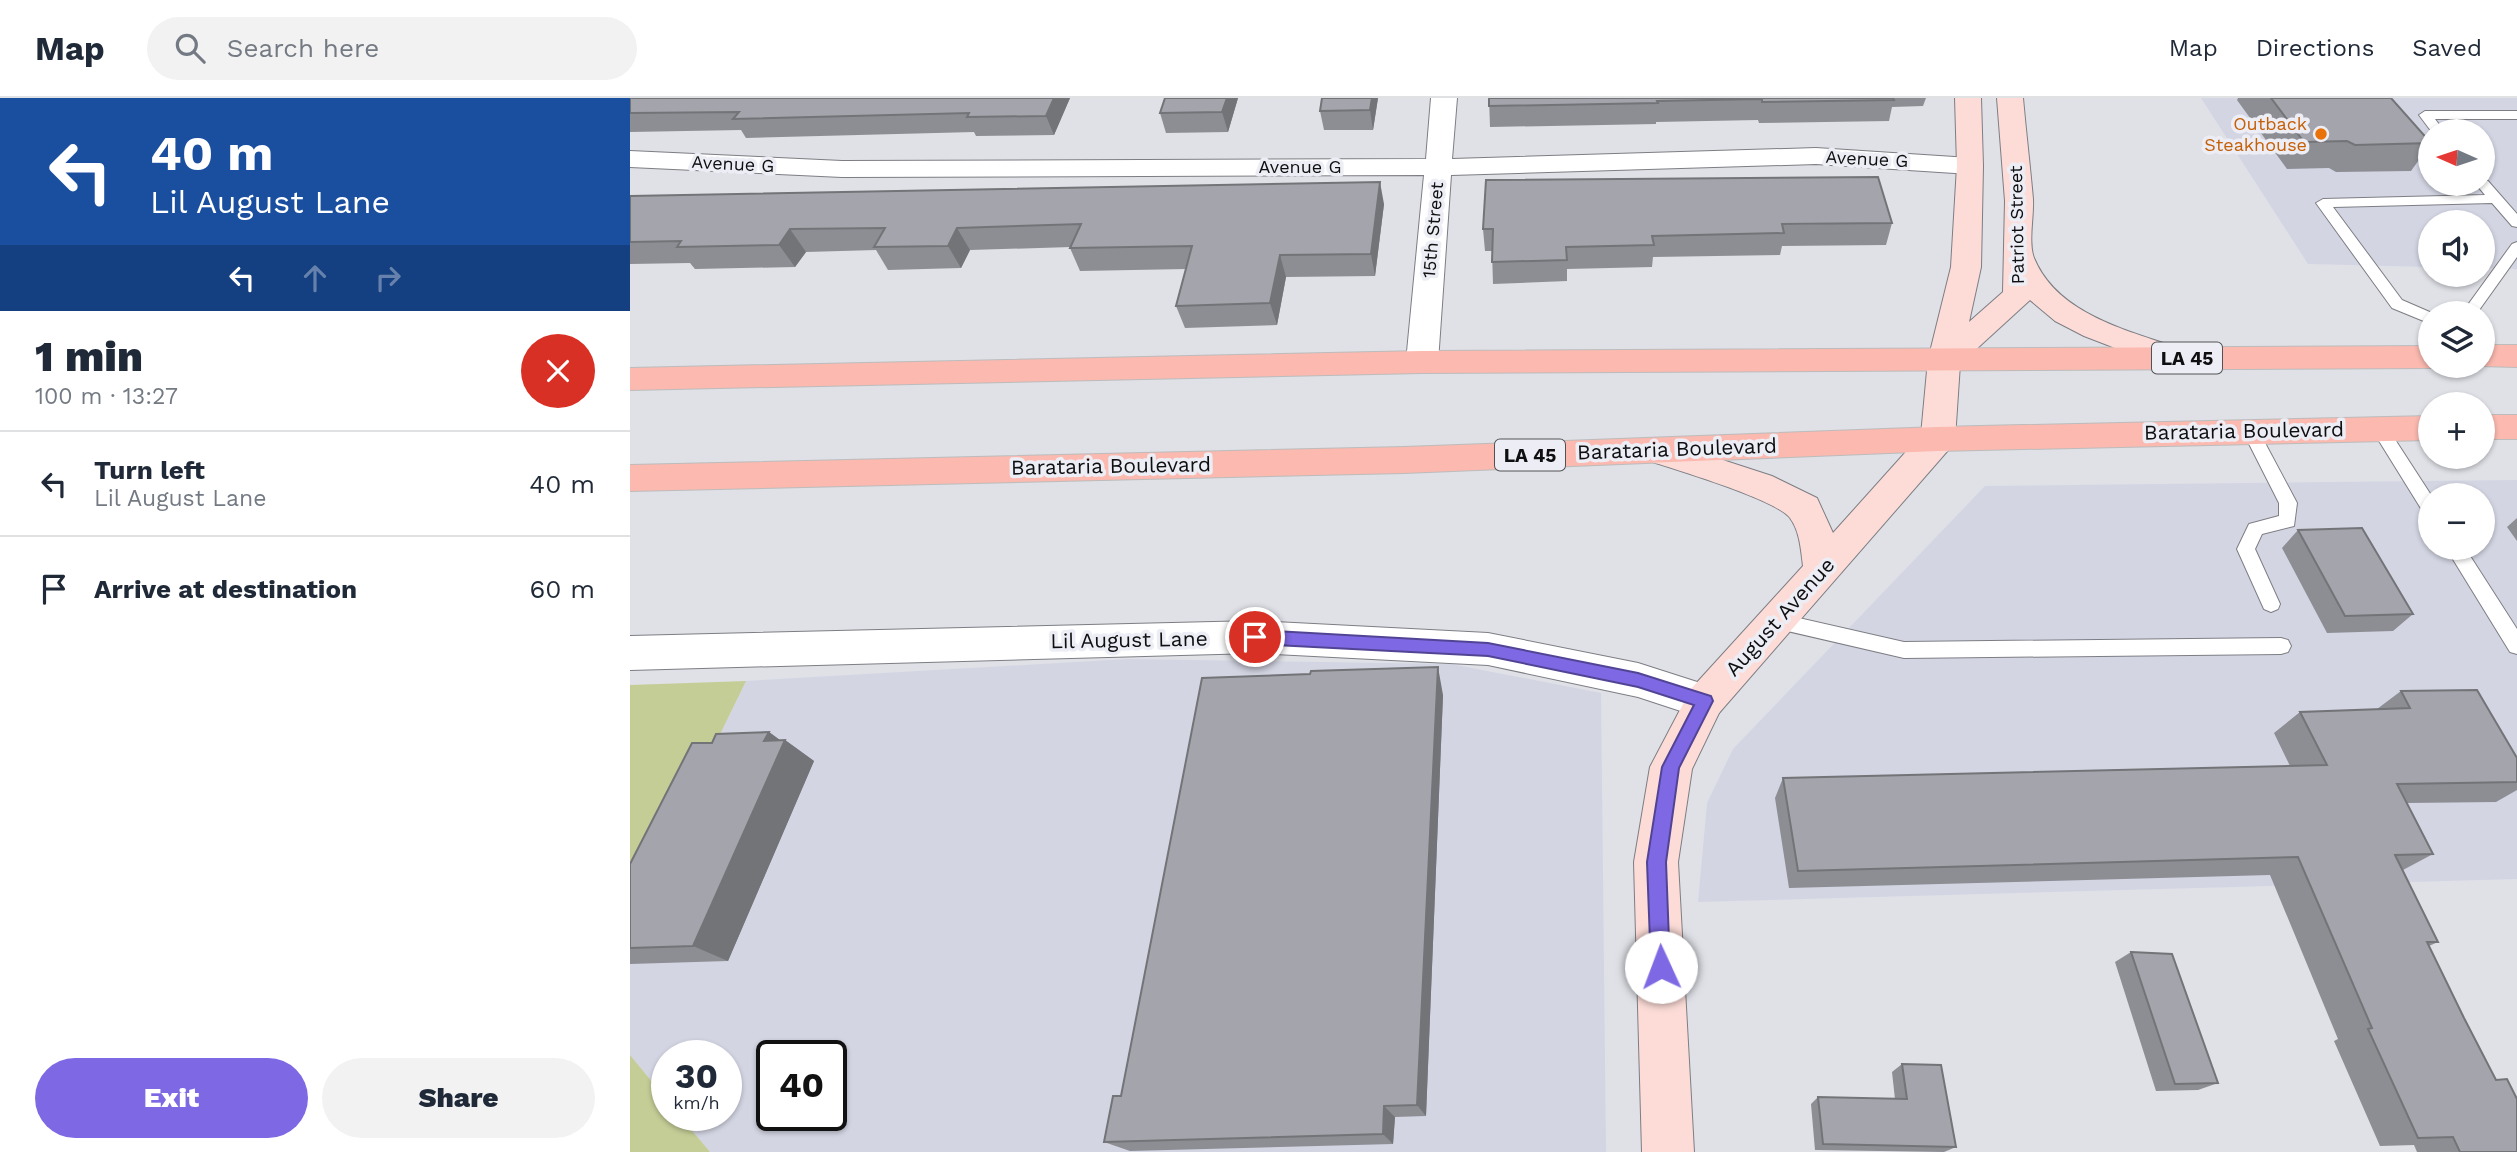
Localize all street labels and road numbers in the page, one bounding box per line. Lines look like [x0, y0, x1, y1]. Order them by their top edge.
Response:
street label: Avenue G [1825, 146, 1909, 171]
street label: Avenue G [691, 151, 775, 176]
street label: Avenue G [1259, 156, 1341, 177]
street label: Patriot Street [2005, 165, 2028, 285]
street label: 15th Street [1418, 181, 1447, 279]
road number: LA 45 [2152, 342, 2222, 374]
street label: Barataria Boulevard [2144, 416, 2344, 445]
street label: Barataria Boulevard [1577, 433, 1777, 464]
road number: LA 45 [1495, 440, 1565, 470]
street label: Barataria Boulevard [1011, 451, 1211, 480]
street label: August Avenue [1720, 552, 1840, 681]
street label: Lil August Lane [1050, 626, 1208, 653]

